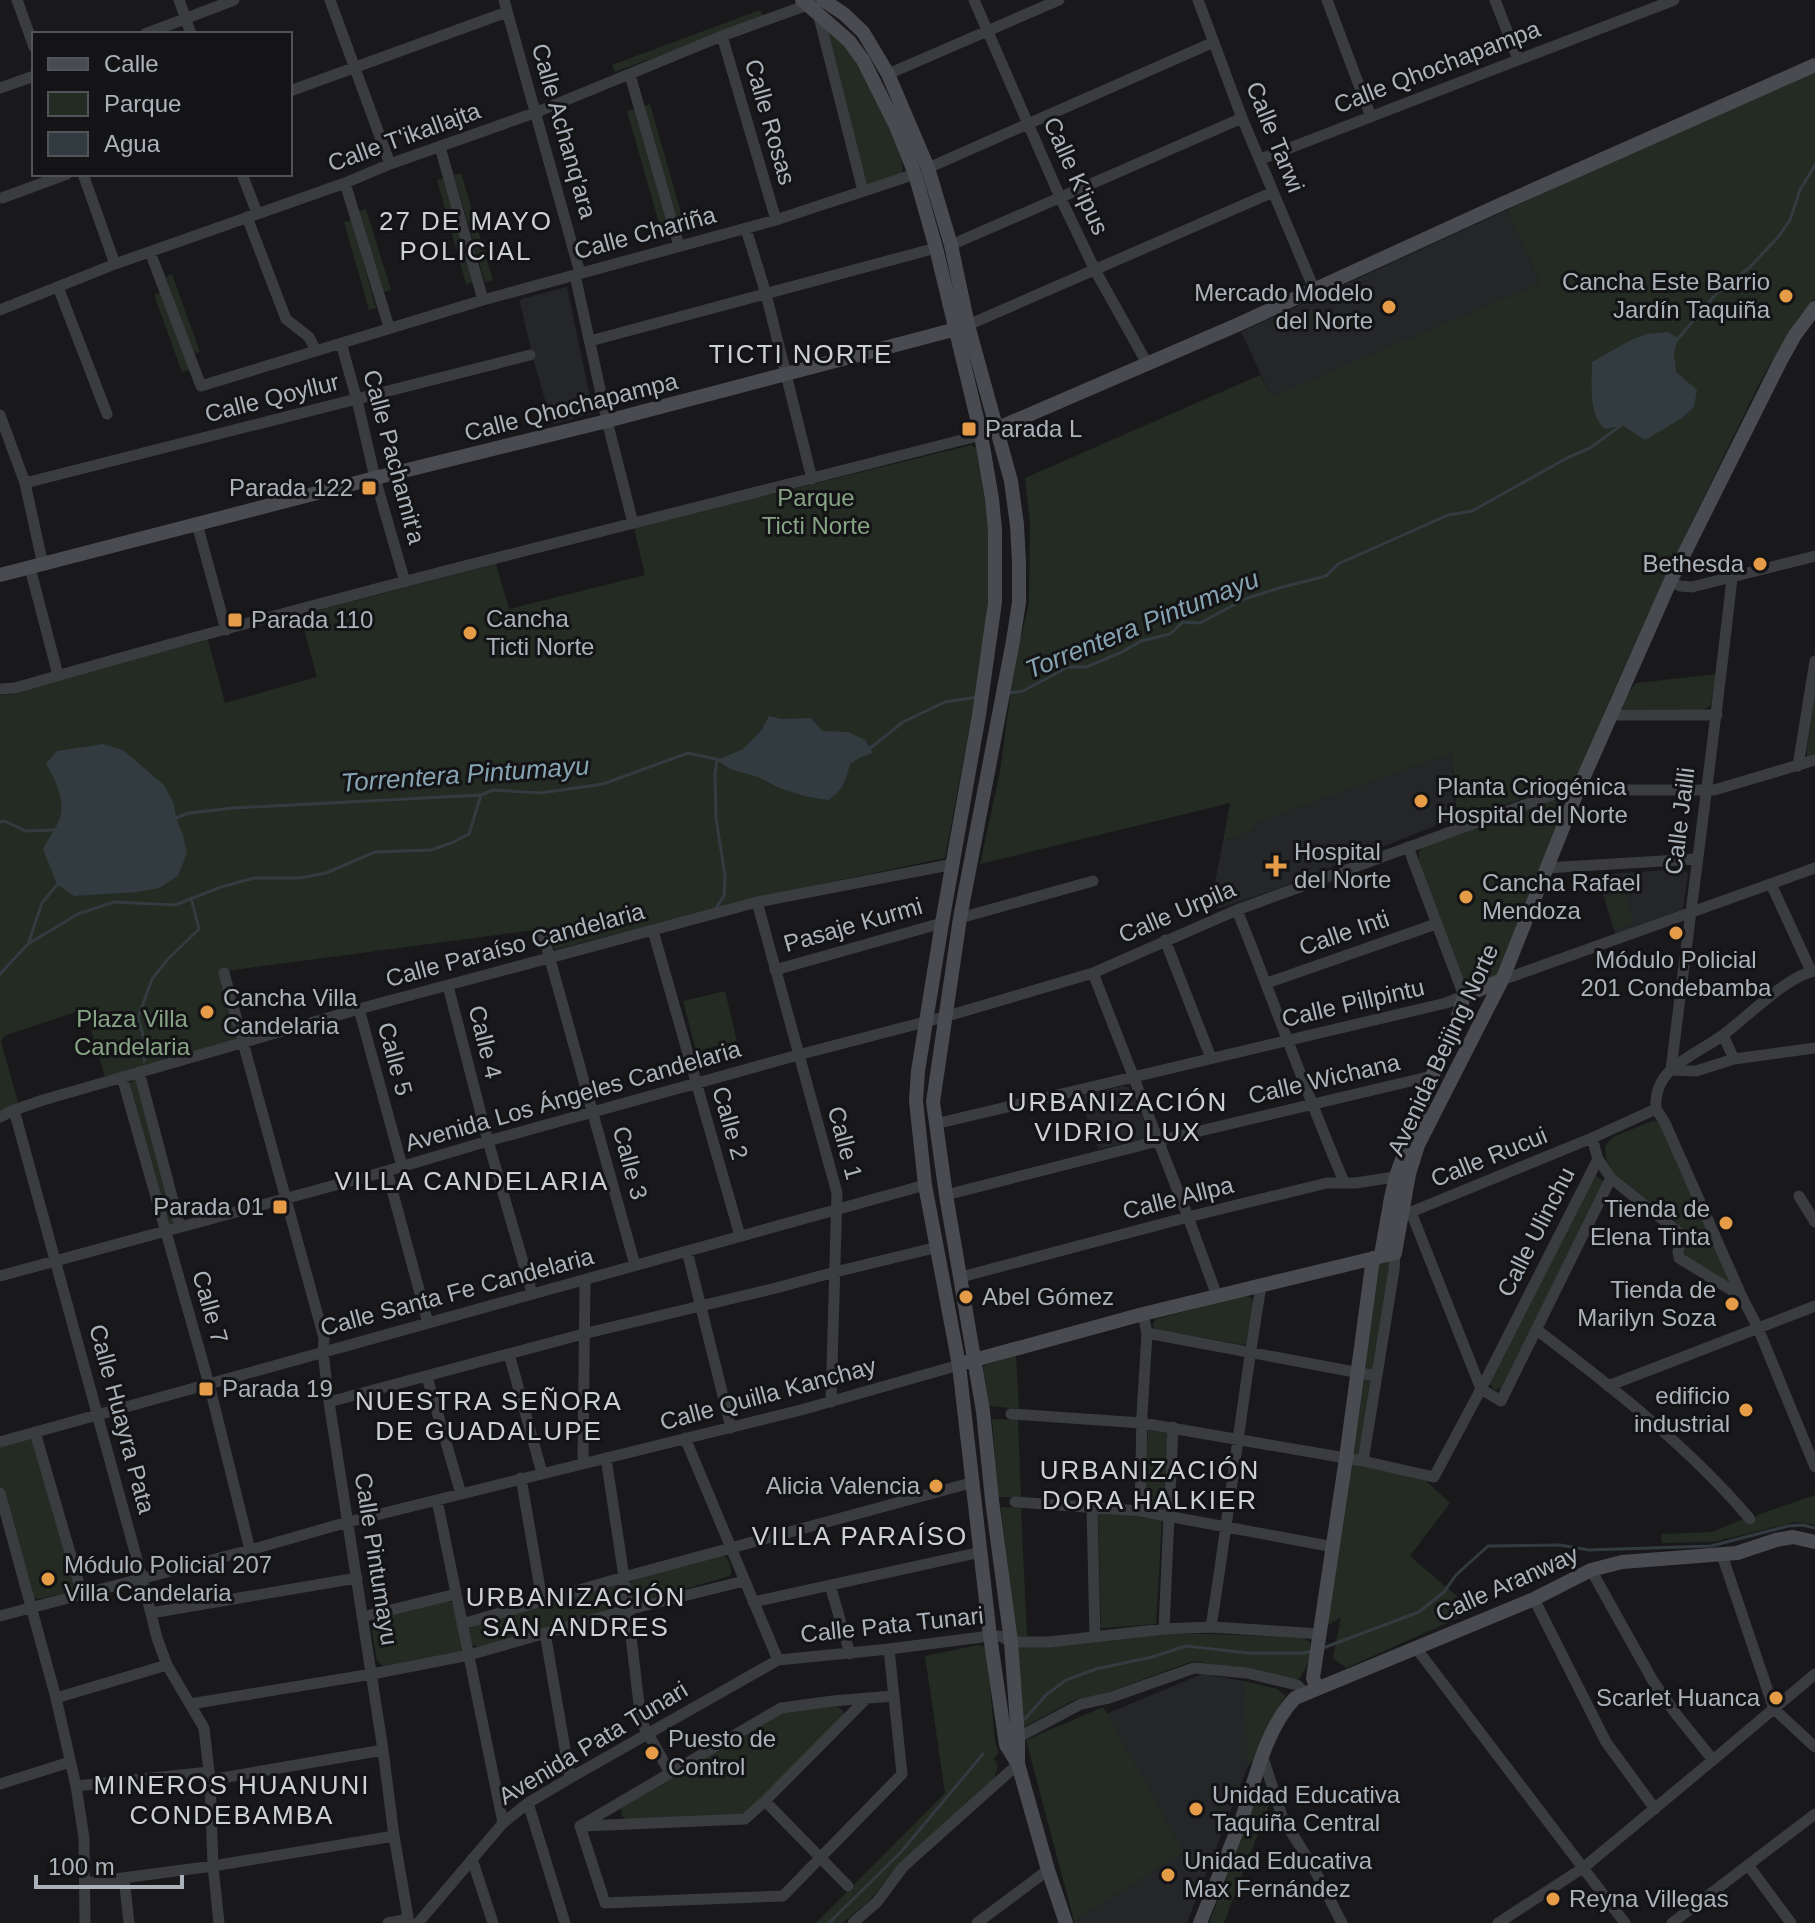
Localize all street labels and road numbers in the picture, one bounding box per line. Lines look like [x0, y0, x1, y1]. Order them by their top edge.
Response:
street label: Calle Qhochapampa [1330, 14, 1544, 118]
street label: Calle Achanq'ara [527, 40, 603, 222]
street label: Calle Rosas [740, 56, 801, 188]
street label: Calle Tarwi [1241, 78, 1310, 196]
street label: Calle T'ikallajta [324, 96, 484, 177]
street label: Calle K'ipus [1039, 113, 1114, 239]
street label: Calle Chariña [571, 200, 719, 264]
street label: Calle Pachamit'a [358, 367, 431, 548]
street label: Calle Qhochapampa [461, 367, 681, 446]
street label: Calle Qoyllur [202, 368, 342, 427]
street label: Calle Jailli [1660, 766, 1699, 876]
street label: Calle Urpila [1114, 875, 1240, 948]
street label: Pasaje Kurmi [781, 892, 925, 957]
street label: Calle Paraíso Candelaria [383, 897, 648, 992]
street label: Calle Inti [1295, 905, 1392, 960]
street label: Avenida Beijing Norte [1382, 940, 1503, 1160]
street label: Calle Pillpintu [1279, 973, 1427, 1032]
street label: Calle 4 [463, 1002, 508, 1081]
street label: Calle 5 [373, 1019, 418, 1098]
street label: Avenida Los Ángeles Candelaria [402, 1034, 744, 1156]
street label: Calle Wichana [1245, 1048, 1403, 1109]
street label: Calle 2 [707, 1083, 754, 1162]
street label: Calle 1 [823, 1103, 868, 1182]
street label: Calle Rucui [1427, 1121, 1551, 1192]
street label: Calle 3 [608, 1123, 653, 1202]
street label: Calle Ulinchu [1491, 1163, 1580, 1301]
street label: Calle Allpa [1120, 1171, 1237, 1224]
street label: Calle Santa Fe Candelaria [317, 1242, 597, 1341]
street label: Calle 7 [187, 1267, 234, 1346]
street label: Calle Huayra Pata [84, 1321, 161, 1517]
street label: Calle Quilla Kanchay [657, 1352, 879, 1435]
street label: Calle Pintumayu [349, 1471, 403, 1647]
street label: Calle Aranway [1431, 1540, 1582, 1627]
street label: Calle Pata Tunari [799, 1601, 985, 1648]
street label: Avenida Pata Tunari [493, 1675, 692, 1810]

